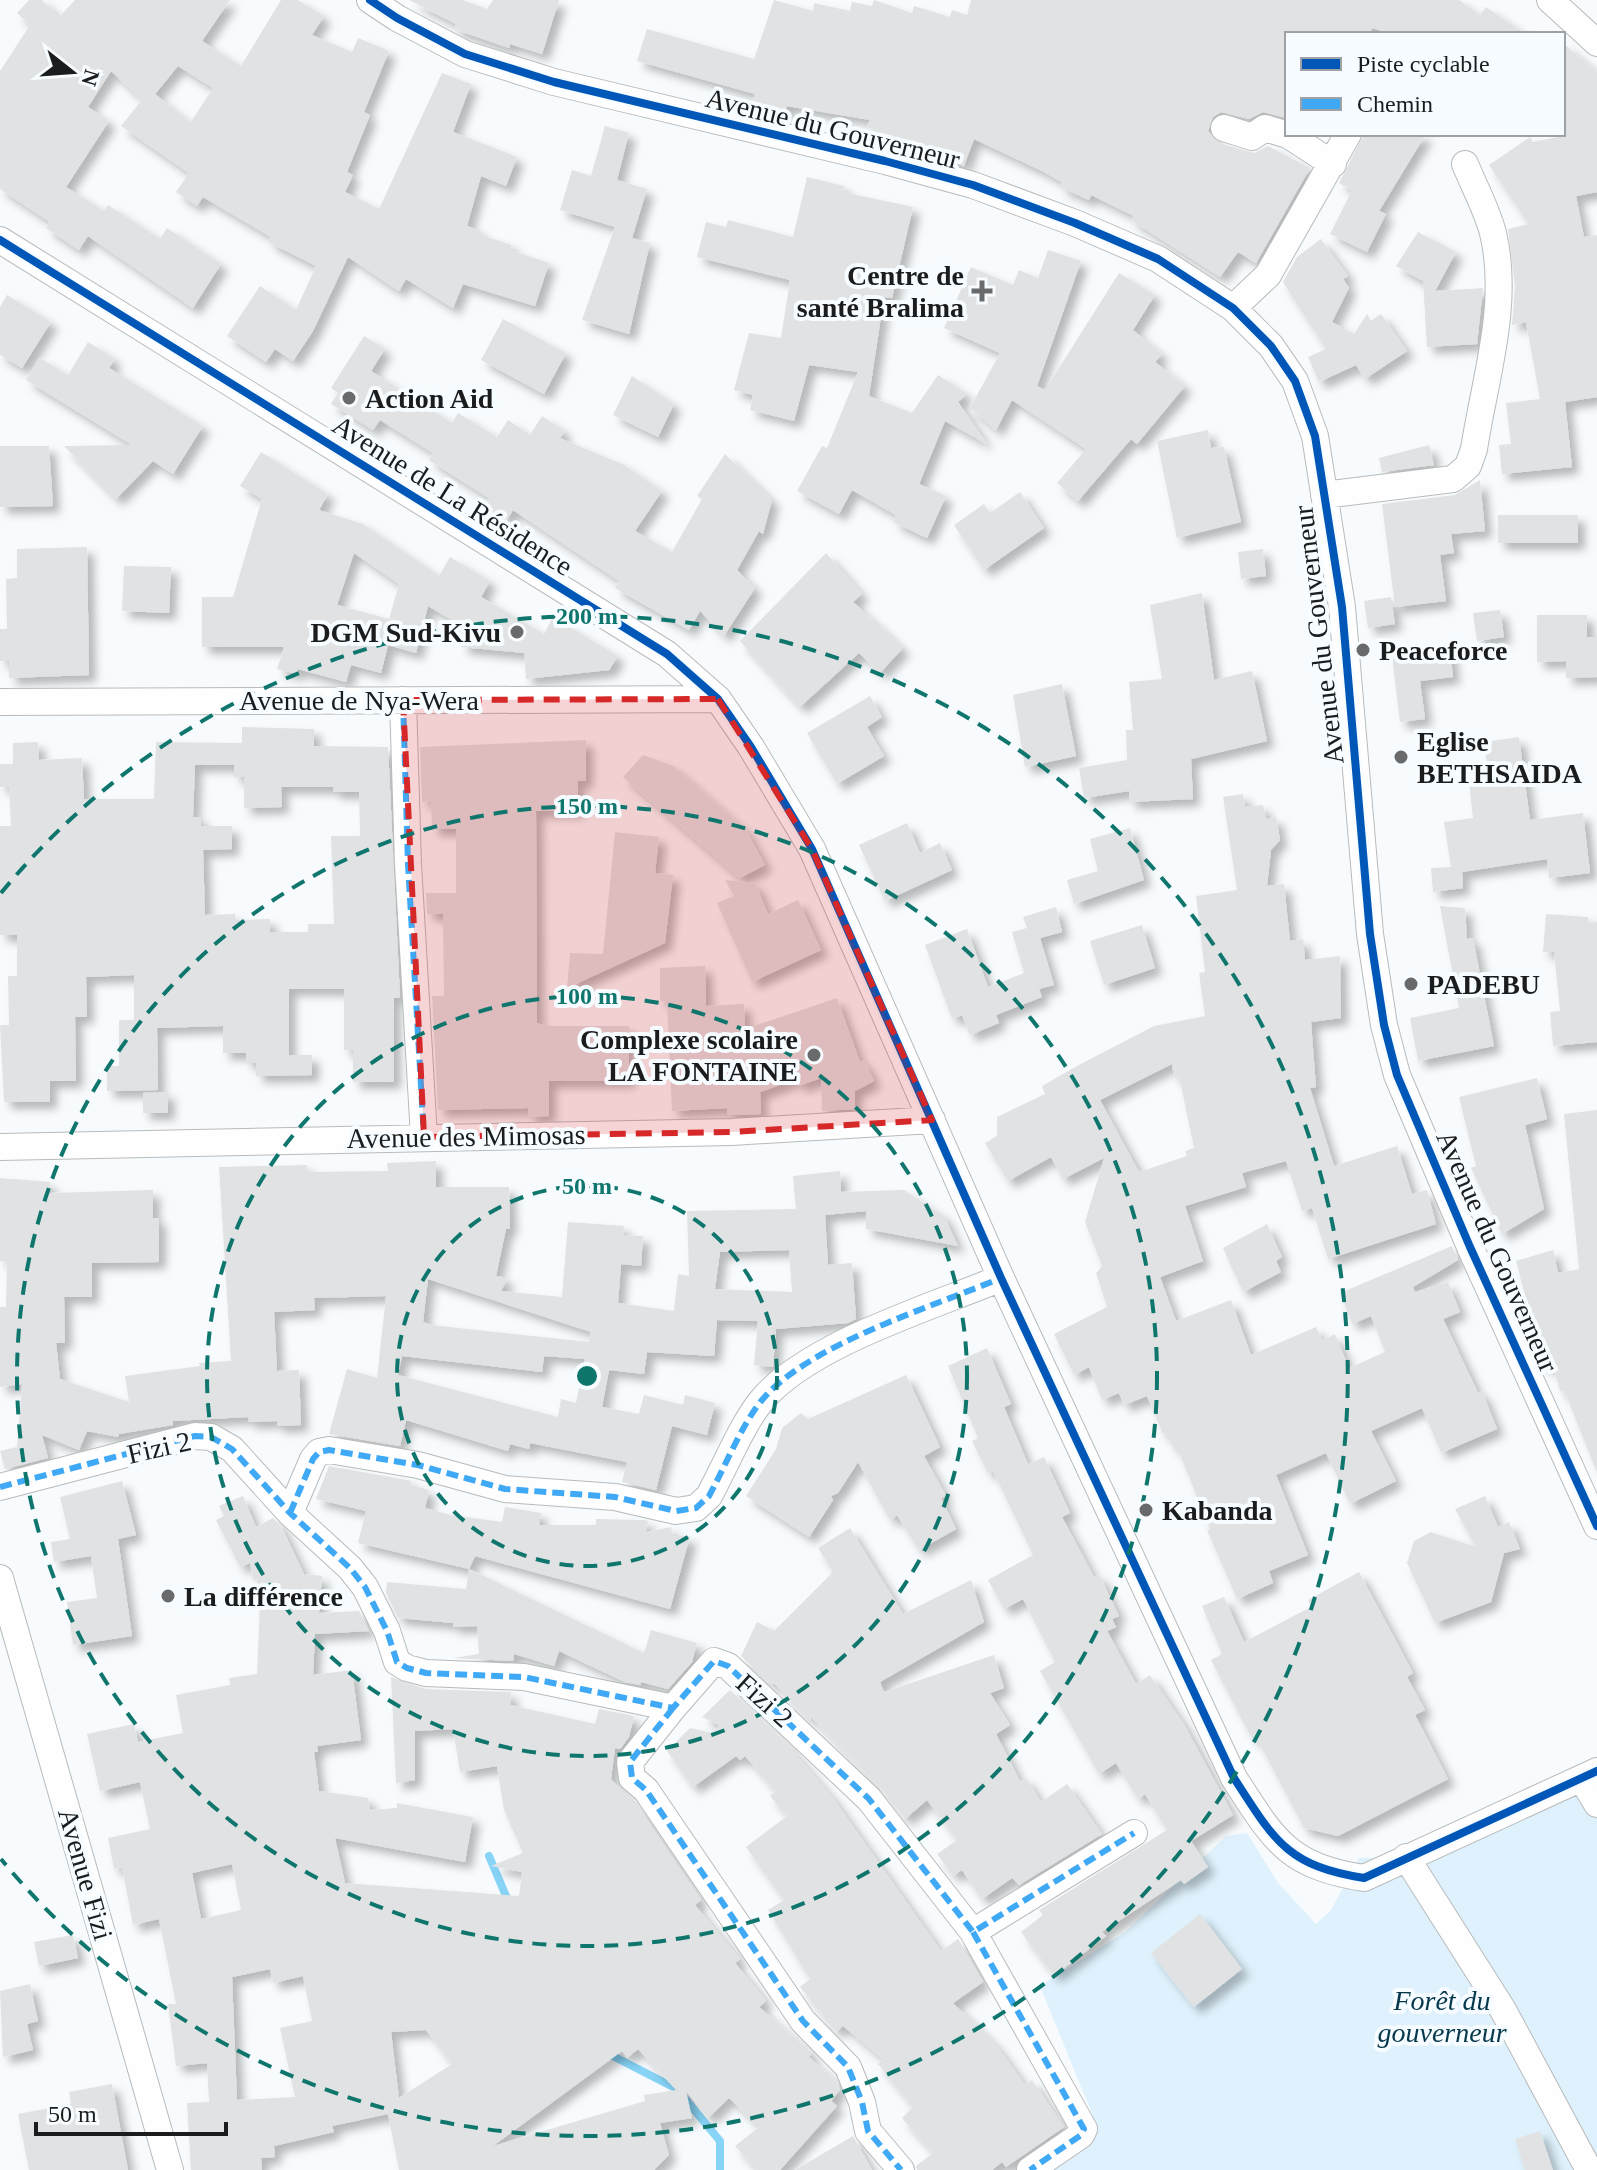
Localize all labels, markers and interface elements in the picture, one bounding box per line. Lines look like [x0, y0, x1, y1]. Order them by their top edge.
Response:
north arrow [32, 32, 112, 112]
legend [1285, 32, 1565, 136]
text: Piste cyclable [1357, 51, 1490, 77]
text: N [76, 66, 105, 89]
street label: Avenue du Gouverneur [703, 82, 964, 175]
text: Chemin [1357, 91, 1433, 117]
place label: Centre de santé Bralima [797, 260, 964, 323]
marker: Centre de santé Bralima [971, 280, 993, 302]
place label: Action Aid [365, 383, 494, 414]
marker: Action Aid [340, 389, 358, 407]
street label: Avenue de La Résidence [327, 409, 578, 582]
street label: Avenue du Gouverneur [1287, 503, 1350, 766]
text: 200 m [556, 603, 618, 629]
place label: DGM Sud-Kivu [310, 617, 501, 648]
marker: DGM Sud-Kivu [508, 623, 526, 641]
place label: Peaceforce [1379, 635, 1508, 666]
marker: Peaceforce [1354, 641, 1372, 659]
street label: Avenue de Nya-Wera [239, 685, 479, 716]
place label: Eglise BETHSAIDA [1417, 726, 1583, 789]
marker: Eglise BETHSAIDA [1392, 748, 1410, 766]
text: 150 m [556, 793, 618, 819]
place label: PADEBU [1427, 969, 1540, 1000]
marker: PADEBU [1402, 975, 1420, 993]
text: 100 m [556, 983, 618, 1009]
place label: Complexe scolaire LA FONTAINE [580, 1024, 798, 1087]
marker: Complexe scolaire LA FONTAINE [805, 1046, 823, 1064]
street label: Avenue des Mimosas [346, 1119, 586, 1154]
street label: Avenue du Gouverneur [1430, 1126, 1565, 1377]
text: 50 m [562, 1173, 612, 1199]
centre of rings [573, 1362, 601, 1390]
street label: Fizi 2 [124, 1425, 194, 1470]
place label: Kabanda [1162, 1495, 1273, 1526]
marker: Kabanda [1137, 1501, 1155, 1519]
place label: La différence [184, 1581, 343, 1612]
marker: La différence [159, 1587, 177, 1605]
street label: Fizi 2 [730, 1667, 799, 1733]
street label: Avenue Fizi [52, 1805, 119, 1944]
park label: Forêt du gouverneur [1377, 1985, 1507, 2048]
scale bar [36, 2086, 226, 2136]
text: 50 m [48, 2101, 97, 2127]

